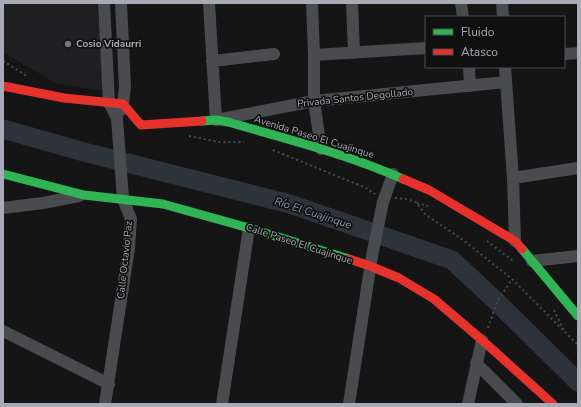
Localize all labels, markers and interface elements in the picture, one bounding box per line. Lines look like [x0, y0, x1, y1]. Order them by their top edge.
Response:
legend [425, 16, 565, 68]
text: Fluido [461, 24, 495, 40]
place label: Cosio Vidaurri [76, 37, 141, 51]
marker: Cosio Vidaurri [63, 39, 73, 49]
text: Atasco [461, 44, 498, 60]
street label: Privada Santos Degollado [296, 85, 414, 111]
street label: Avenida Paseo El Cuajinque [252, 112, 376, 162]
water label: Río El Cuajinque [272, 193, 354, 233]
street label: Calle Octavio Paz [114, 220, 136, 300]
street label: Calle Paseo El Cuajinque [244, 220, 354, 268]

